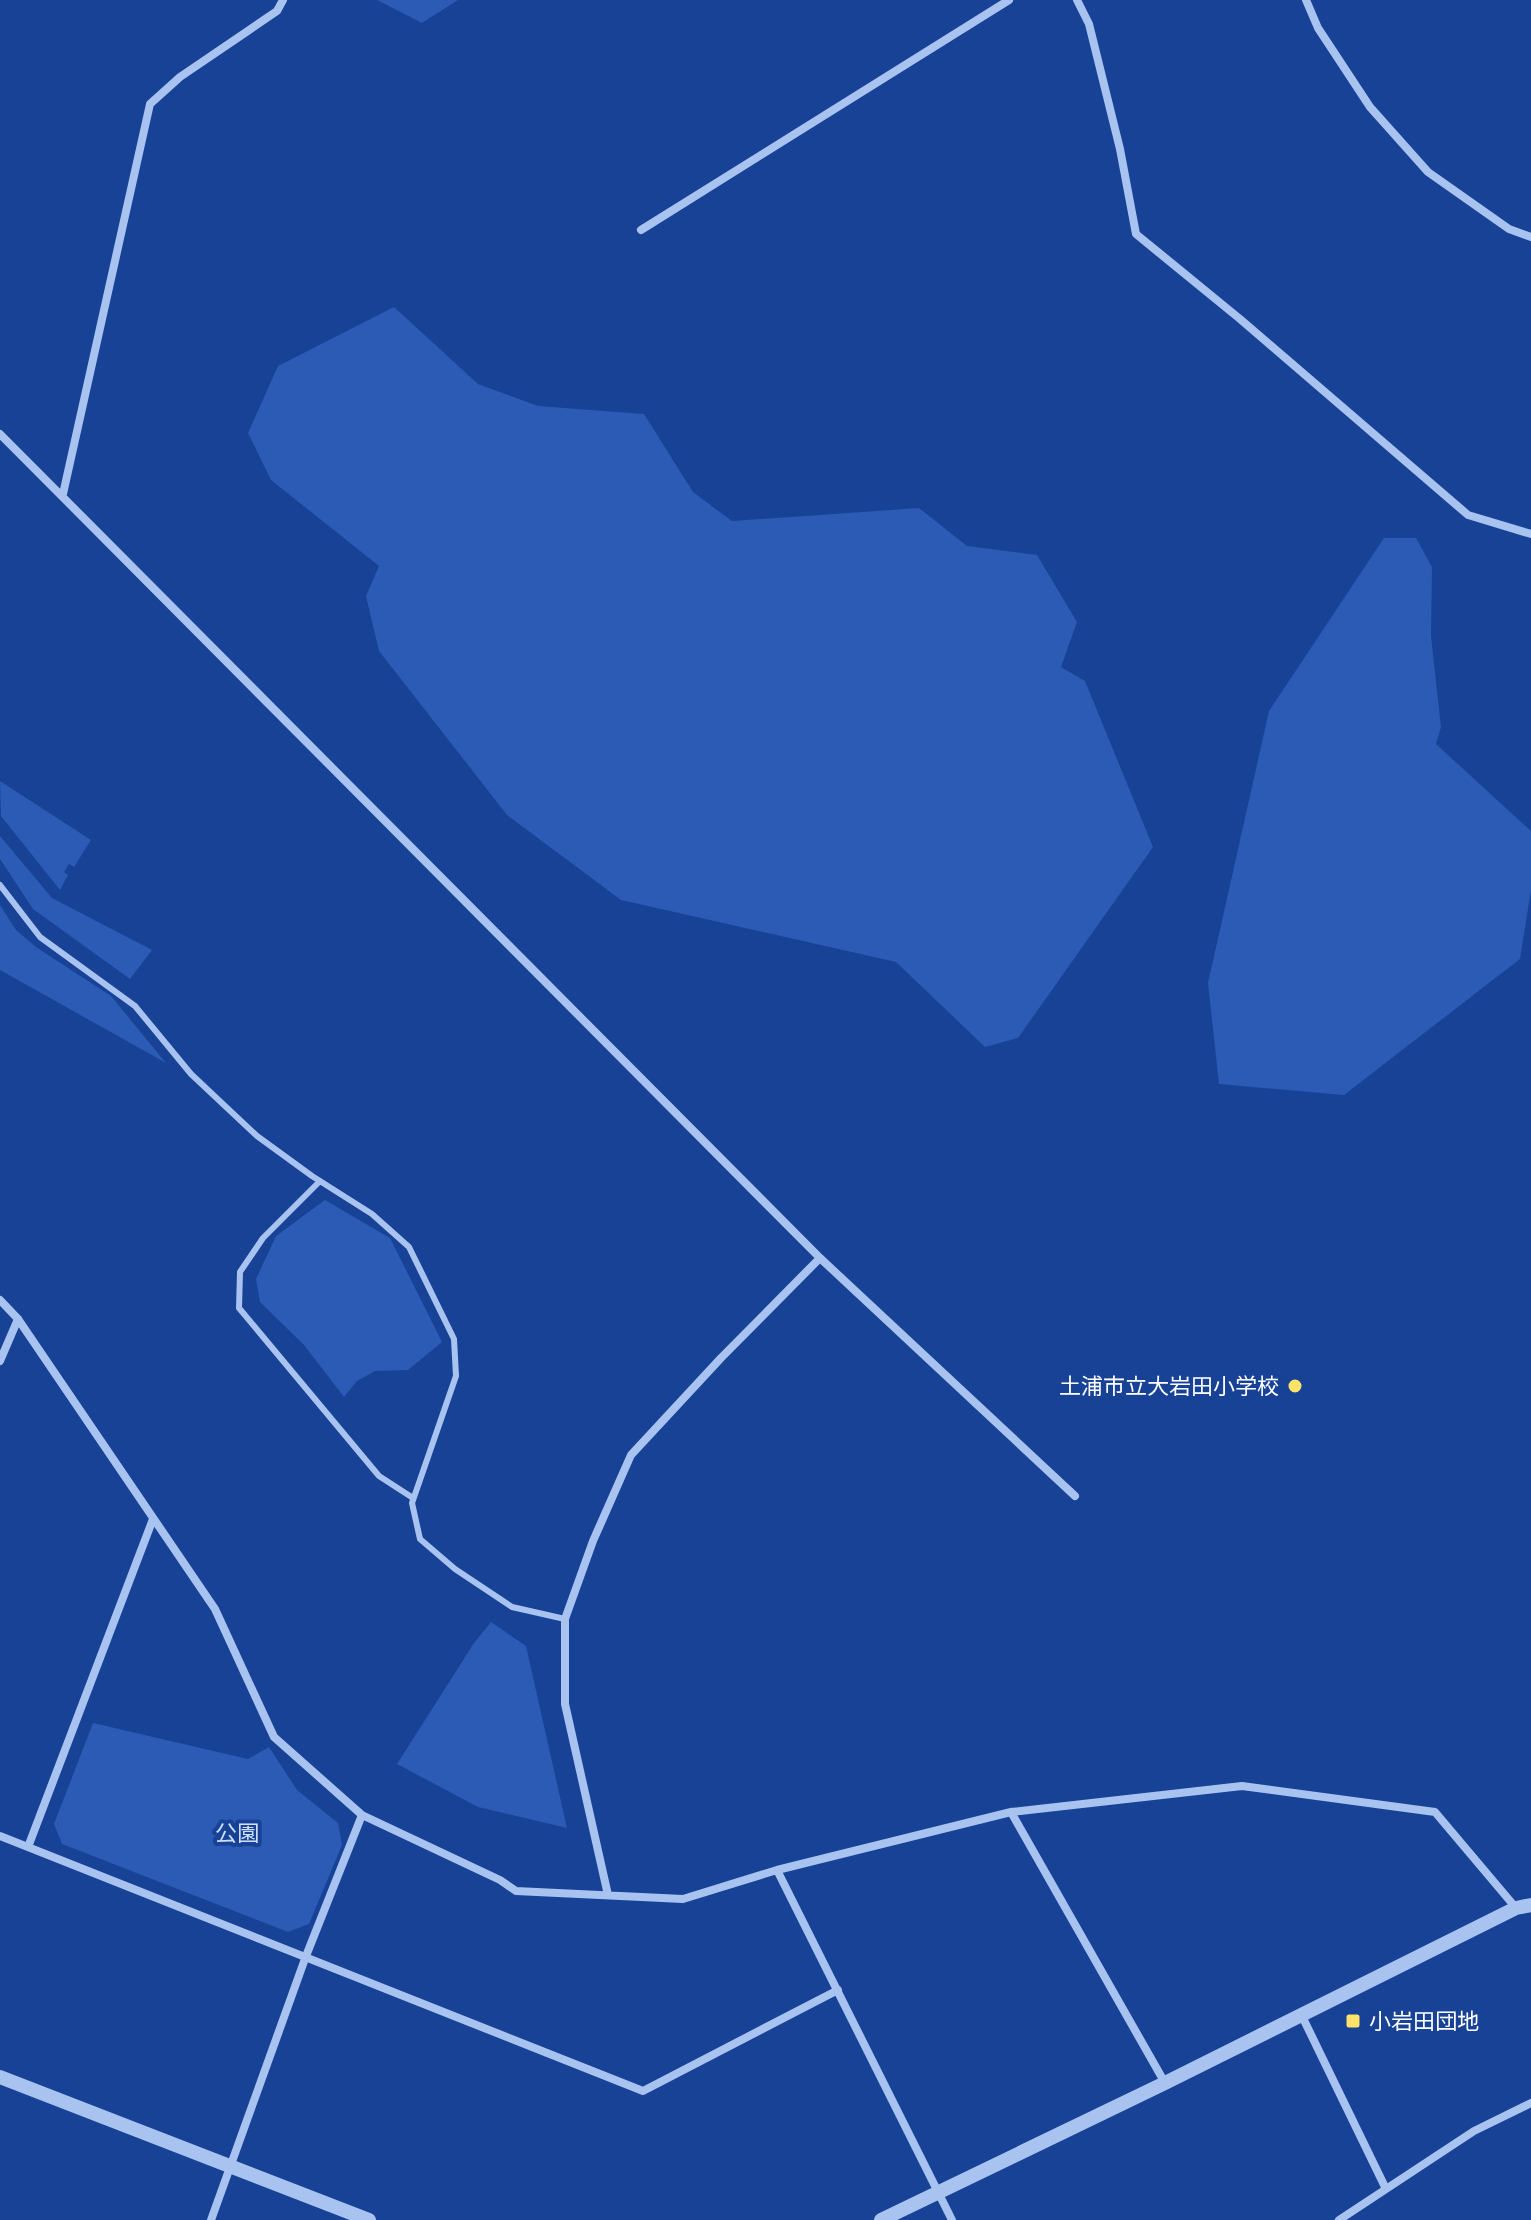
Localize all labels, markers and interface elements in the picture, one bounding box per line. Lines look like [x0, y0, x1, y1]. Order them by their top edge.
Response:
place label: 土浦市立大岩田小学校 [1059, 1374, 1279, 1399]
marker: 土浦市立大岩田小学校 [1286, 1377, 1304, 1395]
park label: 公園 [215, 1821, 259, 1846]
place label: 小岩田団地 [1369, 2009, 1479, 2034]
marker: 小岩田団地 [1344, 2012, 1362, 2030]

